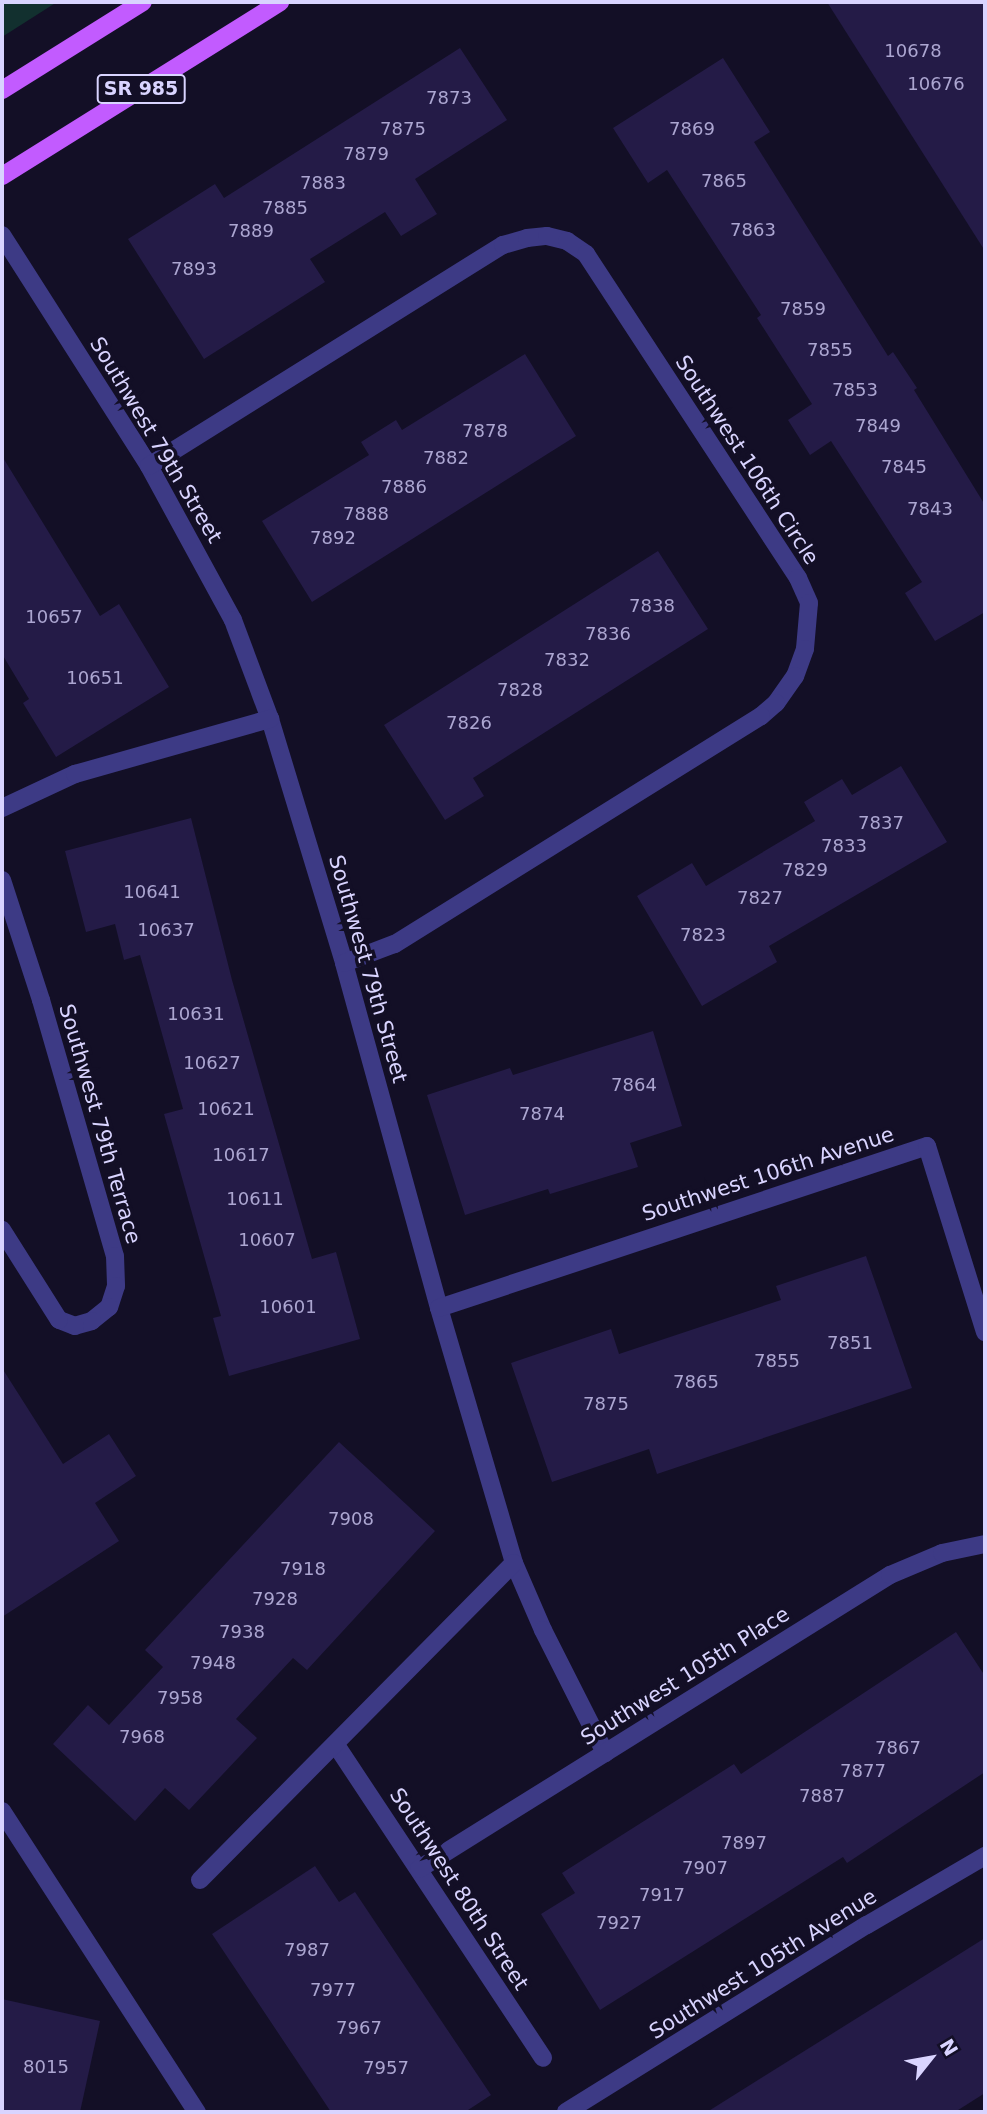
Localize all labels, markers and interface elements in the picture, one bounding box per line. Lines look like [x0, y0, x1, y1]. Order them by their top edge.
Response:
house number: 10678 [884, 40, 942, 62]
house number: 10676 [907, 73, 965, 95]
road number: SR 985 [96, 74, 186, 104]
house number: 7873 [426, 87, 472, 109]
house number: 7875 [380, 118, 426, 140]
house number: 7869 [669, 118, 715, 140]
house number: 7879 [343, 143, 389, 165]
house number: 7865 [701, 170, 747, 192]
house number: 7883 [300, 172, 346, 194]
house number: 7885 [262, 197, 308, 219]
house number: 7863 [730, 219, 776, 241]
house number: 7889 [228, 220, 274, 242]
house number: 7893 [171, 258, 217, 280]
house number: 7859 [780, 298, 826, 320]
street label: Southwest 79th Street [84, 332, 228, 548]
house number: 7855 [807, 339, 853, 361]
street label: Southwest 106th Circle [670, 351, 824, 569]
house number: 7853 [832, 379, 878, 401]
house number: 7849 [855, 415, 901, 437]
house number: 7878 [462, 420, 508, 442]
house number: 7882 [423, 447, 469, 469]
house number: 7845 [881, 456, 927, 478]
house number: 7886 [381, 476, 427, 498]
house number: 7843 [907, 498, 953, 520]
house number: 7888 [343, 503, 389, 525]
house number: 7892 [310, 527, 356, 549]
house number: 7838 [629, 595, 675, 617]
house number: 10657 [25, 606, 83, 628]
house number: 7836 [585, 623, 631, 645]
house number: 7832 [544, 649, 590, 671]
house number: 10651 [66, 667, 124, 689]
house number: 7828 [497, 679, 543, 701]
house number: 7826 [446, 712, 492, 734]
house number: 7837 [858, 812, 904, 834]
house number: 7833 [821, 835, 867, 857]
street label: Southwest 79th Street [323, 852, 413, 1086]
house number: 7829 [782, 859, 828, 881]
house number: 10641 [123, 881, 181, 903]
house number: 7827 [737, 887, 783, 909]
house number: 10637 [137, 919, 195, 941]
house number: 7823 [680, 924, 726, 946]
street label: Southwest 79th Terrace [54, 1001, 146, 1247]
house number: 10631 [167, 1003, 225, 1025]
house number: 10627 [183, 1052, 241, 1074]
house number: 7864 [611, 1074, 657, 1096]
house number: 10621 [197, 1098, 255, 1120]
house number: 7874 [519, 1103, 565, 1125]
street label: Southwest 106th Avenue [639, 1121, 897, 1227]
house number: 10617 [212, 1144, 270, 1166]
house number: 10611 [226, 1188, 284, 1210]
house number: 10607 [238, 1229, 296, 1251]
house number: 10601 [259, 1296, 317, 1318]
house number: 7851 [827, 1332, 873, 1354]
house number: 7855 [754, 1350, 800, 1372]
house number: 7865 [673, 1371, 719, 1393]
house number: 7875 [583, 1393, 629, 1415]
house number: 7908 [328, 1508, 374, 1530]
house number: 7918 [280, 1558, 326, 1580]
house number: 7928 [252, 1588, 298, 1610]
street label: Southwest 105th Place [576, 1601, 794, 1751]
house number: 7938 [219, 1621, 265, 1643]
house number: 7948 [190, 1652, 236, 1674]
house number: 7958 [157, 1687, 203, 1709]
house number: 7968 [119, 1726, 165, 1748]
house number: 7867 [875, 1737, 921, 1759]
house number: 7877 [840, 1760, 886, 1782]
street label: Southwest 80th Street [384, 1783, 534, 1995]
house number: 7887 [799, 1785, 845, 1807]
house number: 7897 [721, 1832, 767, 1854]
house number: 7907 [682, 1857, 728, 1879]
house number: 7917 [639, 1884, 685, 1906]
street label: Southwest 105th Avenue [645, 1884, 881, 2044]
house number: 7927 [596, 1912, 642, 1934]
house number: 7987 [284, 1939, 330, 1961]
house number: 7977 [310, 1979, 356, 2001]
house number: 7967 [336, 2017, 382, 2039]
north arrow [896, 2023, 966, 2093]
text: N [935, 2035, 963, 2060]
house number: 8015 [23, 2056, 69, 2078]
house number: 7957 [363, 2057, 409, 2079]

